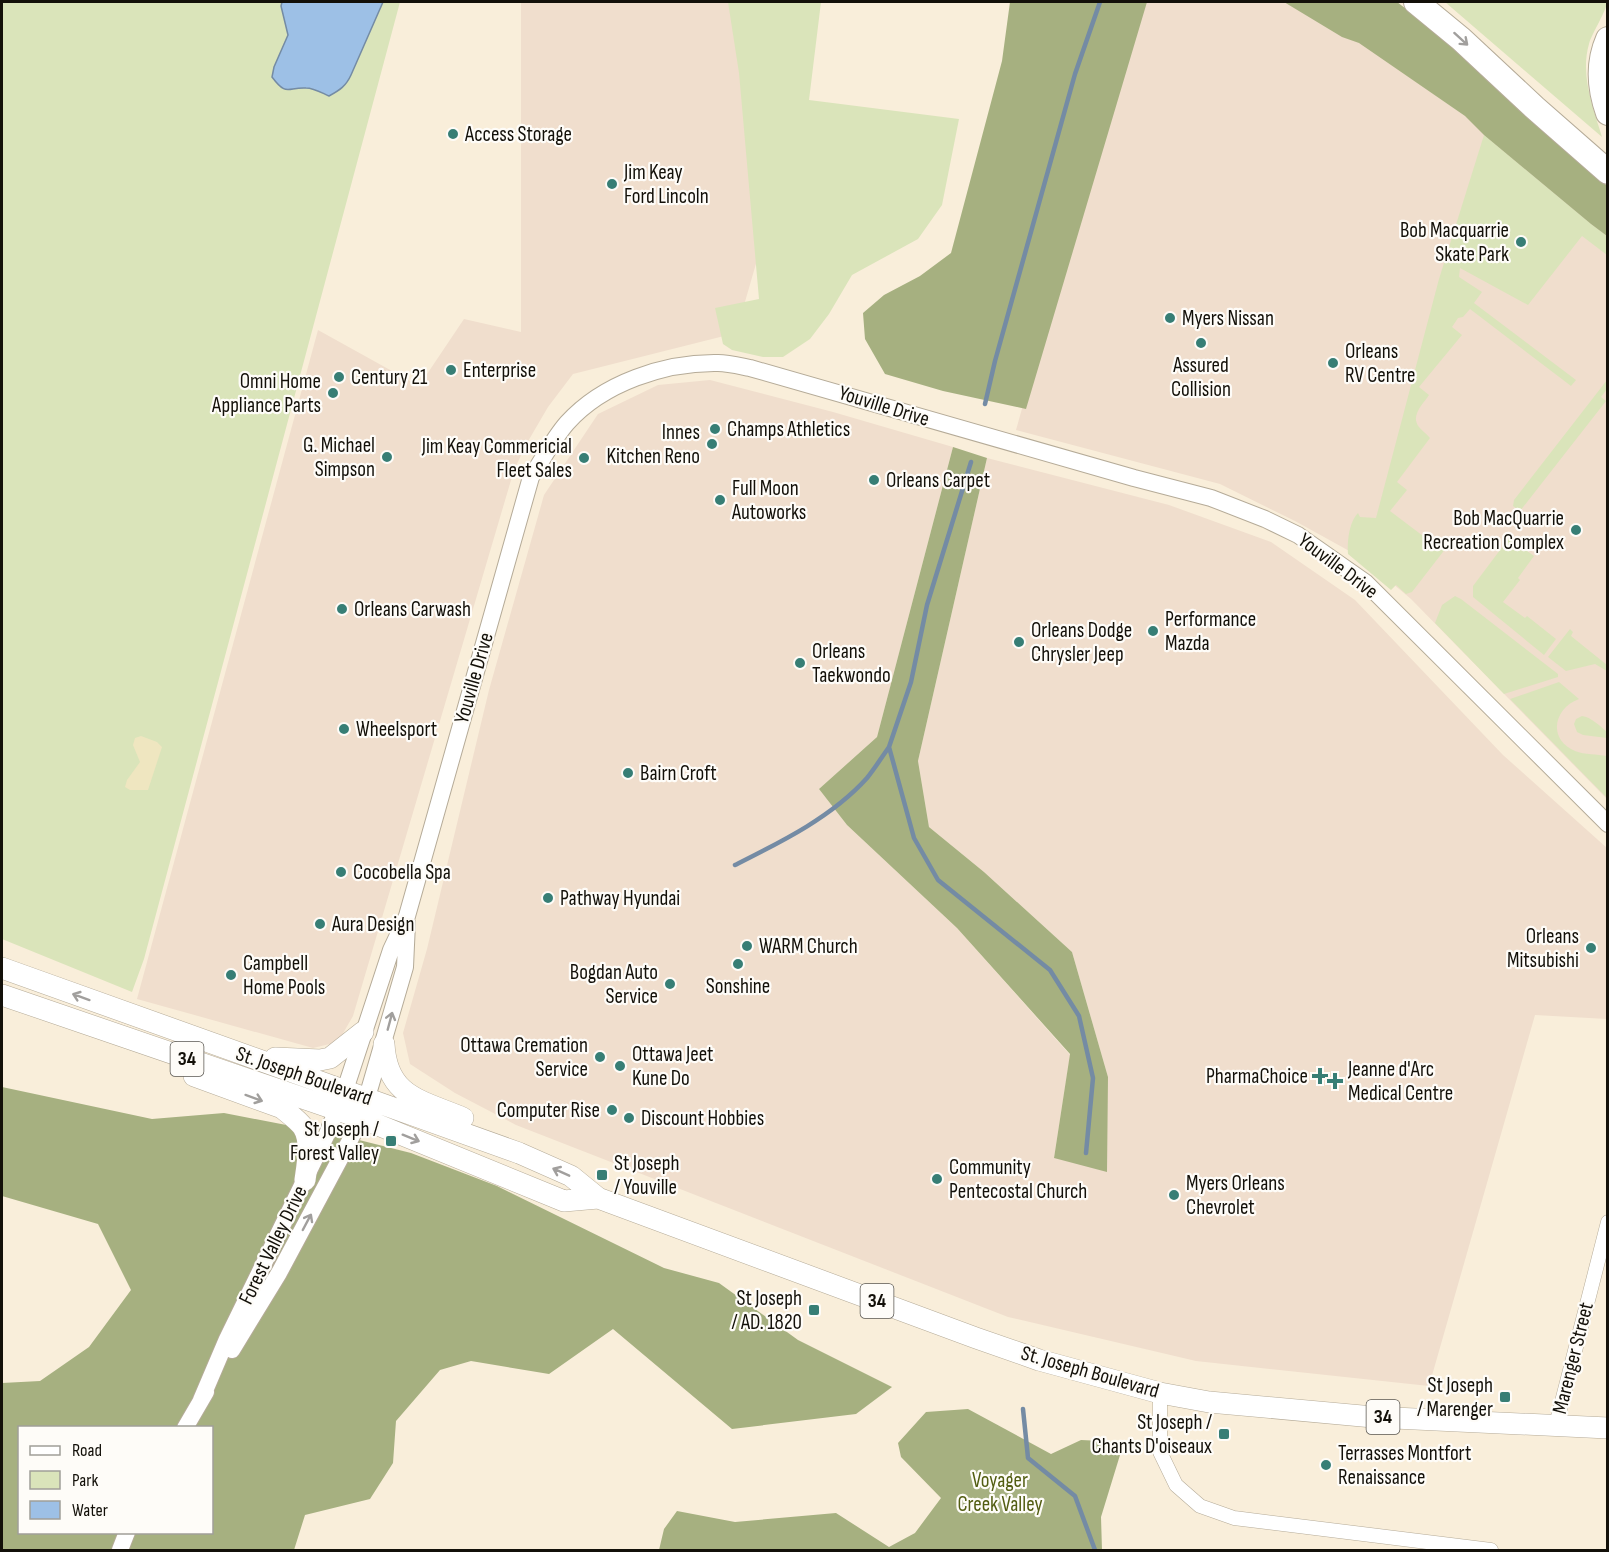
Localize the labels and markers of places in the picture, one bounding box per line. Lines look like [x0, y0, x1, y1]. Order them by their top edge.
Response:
place label: Access Storage [464, 122, 572, 147]
marker: Access Storage [446, 127, 460, 141]
place label: Jim Keay Ford Lincoln [623, 160, 709, 209]
marker: Jim Keay Ford Lincoln [605, 177, 619, 191]
place label: Bob Macquarrie Skate Park [1400, 218, 1509, 267]
marker: Bob Macquarrie Skate Park [1514, 235, 1528, 249]
place label: Myers Nissan [1182, 306, 1274, 331]
marker: Myers Nissan [1163, 311, 1177, 325]
marker: Assured Collision [1194, 336, 1208, 350]
place label: Orleans RV Centre [1345, 339, 1415, 388]
place label: Assured Collision [1171, 353, 1231, 402]
marker: Orleans RV Centre [1326, 356, 1340, 370]
place label: Enterprise [463, 358, 536, 383]
marker: Enterprise [444, 363, 458, 377]
place label: Century 21 [351, 365, 428, 390]
place label: Omni Home Appliance Parts [211, 369, 321, 418]
marker: Century 21 [332, 370, 346, 384]
marker: Omni Home Appliance Parts [326, 386, 340, 400]
place label: Champs Athletics [727, 417, 850, 442]
place label: Innes Kitchen Reno [607, 420, 700, 469]
marker: Champs Athletics [708, 422, 722, 436]
place label: G. Michael Simpson [303, 433, 375, 482]
place label: Jim Keay Commericial Fleet Sales [421, 434, 572, 483]
marker: Innes Kitchen Reno [705, 437, 719, 451]
marker: G. Michael Simpson [380, 450, 394, 464]
marker: Jim Keay Commericial Fleet Sales [577, 451, 591, 465]
place label: Orleans Carpet [886, 468, 990, 493]
marker: Orleans Carpet [867, 473, 881, 487]
place label: Full Moon Autoworks [731, 476, 806, 525]
marker: Full Moon Autoworks [713, 493, 727, 507]
place label: Bob MacQuarrie Recreation Complex [1423, 506, 1564, 555]
marker: Bob MacQuarrie Recreation Complex [1569, 523, 1583, 537]
place label: Orleans Carwash [354, 597, 471, 622]
marker: Orleans Carwash [335, 602, 349, 616]
place label: Performance Mazda [1165, 607, 1256, 656]
place label: Orleans Dodge Chrysler Jeep [1031, 618, 1132, 667]
marker: Performance Mazda [1146, 624, 1160, 638]
marker: Orleans Dodge Chrysler Jeep [1012, 635, 1026, 649]
place label: Orleans Taekwondo [812, 639, 891, 688]
marker: Orleans Taekwondo [793, 656, 807, 670]
place label: Wheelsport [356, 717, 437, 742]
marker: Wheelsport [337, 722, 351, 736]
place label: Bairn Croft [640, 761, 717, 786]
marker: Bairn Croft [621, 766, 635, 780]
place label: Cocobella Spa [353, 860, 451, 885]
marker: Cocobella Spa [334, 865, 348, 879]
place label: Pathway Hyundai [560, 886, 680, 911]
marker: Pathway Hyundai [541, 891, 555, 905]
place label: Aura Design [331, 912, 414, 937]
marker: Aura Design [313, 917, 327, 931]
place label: Orleans Mitsubishi [1507, 924, 1579, 973]
place label: WARM Church [759, 934, 858, 959]
marker: WARM Church [740, 939, 754, 953]
marker: Orleans Mitsubishi [1584, 941, 1598, 955]
place label: Campbell Home Pools [243, 951, 325, 1000]
marker: Sonshine [731, 957, 745, 971]
place label: Bogdan Auto Service [570, 960, 658, 1009]
marker: Campbell Home Pools [224, 968, 238, 982]
place label: Sonshine [706, 974, 770, 999]
marker: Bogdan Auto Service [663, 977, 677, 991]
place label: Ottawa Cremation Service [460, 1033, 588, 1082]
place label: Ottawa Jeet Kune Do [632, 1042, 713, 1091]
marker: Ottawa Cremation Service [593, 1050, 607, 1064]
place label: Jeanne d'Arc Medical Centre [1347, 1057, 1453, 1106]
marker: Ottawa Jeet Kune Do [613, 1059, 627, 1073]
place label: PharmaChoice [1206, 1064, 1308, 1089]
marker: PharmaChoice [1313, 1069, 1327, 1083]
marker: Jeanne d'Arc Medical Centre [1326, 1072, 1344, 1090]
place label: Computer Rise [497, 1098, 600, 1123]
marker: Computer Rise [605, 1103, 619, 1117]
place label: Discount Hobbies [641, 1106, 764, 1131]
marker: Discount Hobbies [622, 1111, 636, 1125]
place label: St Joseph / Forest Valley [290, 1117, 379, 1166]
marker: St Joseph / Forest Valley [384, 1134, 398, 1148]
place label: St Joseph / Youville [614, 1151, 679, 1200]
place label: Community Pentecostal Church [949, 1155, 1087, 1204]
marker: St Joseph / Youville [595, 1168, 609, 1182]
place label: Myers Orleans Chevrolet [1186, 1171, 1285, 1220]
marker: Community Pentecostal Church [930, 1172, 944, 1186]
marker: Myers Orleans Chevrolet [1167, 1188, 1181, 1202]
place label: St Joseph / AD. 1820 [732, 1286, 802, 1335]
marker: St Joseph / AD. 1820 [807, 1303, 821, 1317]
place label: St Joseph / Marenger [1417, 1373, 1493, 1422]
marker: St Joseph / Marenger [1498, 1390, 1512, 1404]
place label: St Joseph / Chants D'oiseaux [1092, 1410, 1212, 1459]
marker: St Joseph / Chants D'oiseaux [1217, 1427, 1231, 1441]
place label: Terrasses Montfort Renaissance [1338, 1441, 1471, 1490]
marker: Terrasses Montfort Renaissance [1319, 1458, 1333, 1472]

